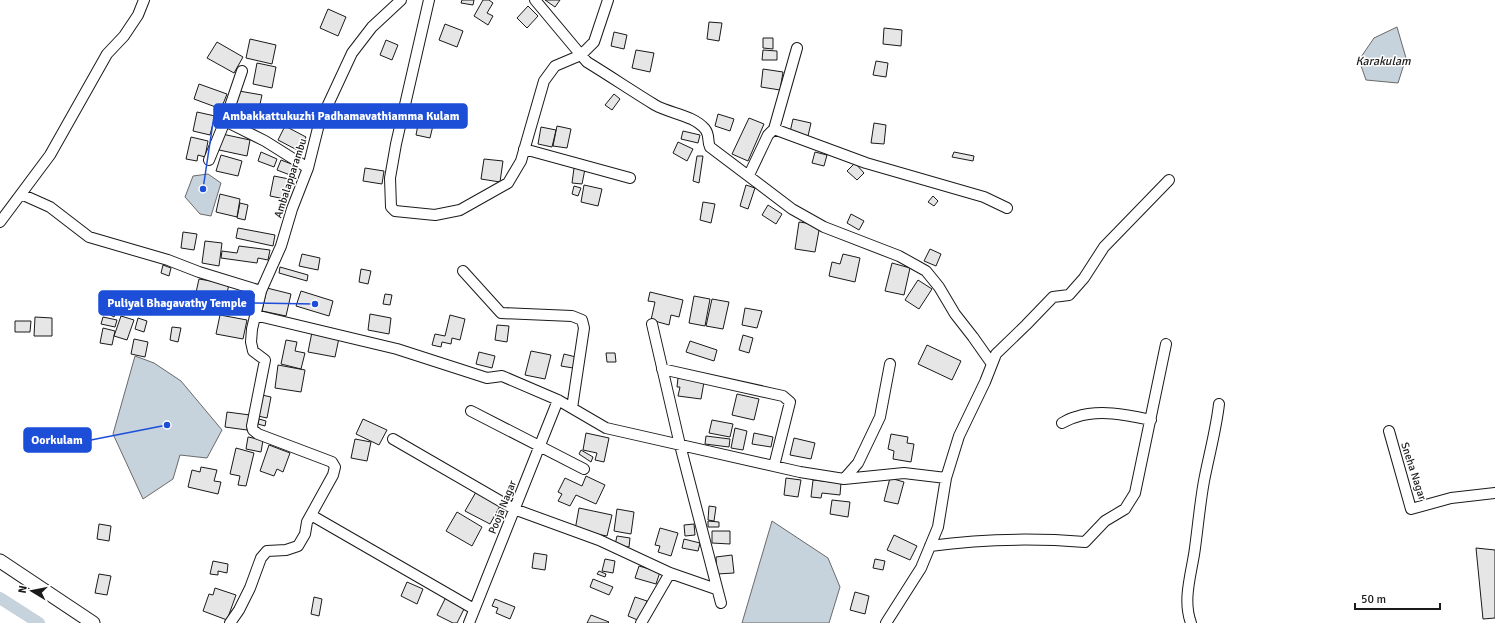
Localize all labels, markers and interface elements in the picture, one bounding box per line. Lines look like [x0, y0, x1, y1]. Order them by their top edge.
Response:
water label: Karakulam [1355, 54, 1411, 69]
callout: Ambakkattukuzhi Padhamavathiamma Kulam [214, 104, 467, 128]
text: Ambakkattukuzhi Padhamavathiamma Kulam [223, 109, 460, 124]
street label: Ambalapparambu [271, 137, 309, 220]
callout: Puliyal Bhagavathy Temple [99, 291, 254, 315]
text: Puliyal Bhagavathy Temple [107, 296, 247, 311]
callout: Oorkulam [24, 428, 91, 452]
text: Oorkulam [31, 433, 83, 448]
street label: Sneha Nagar [1398, 441, 1429, 502]
street label: Pooja Nagar [486, 478, 519, 536]
north arrow [12, 571, 52, 611]
text: N [16, 584, 30, 594]
scale bar [1355, 585, 1440, 611]
text: 50 m [1361, 592, 1386, 607]

